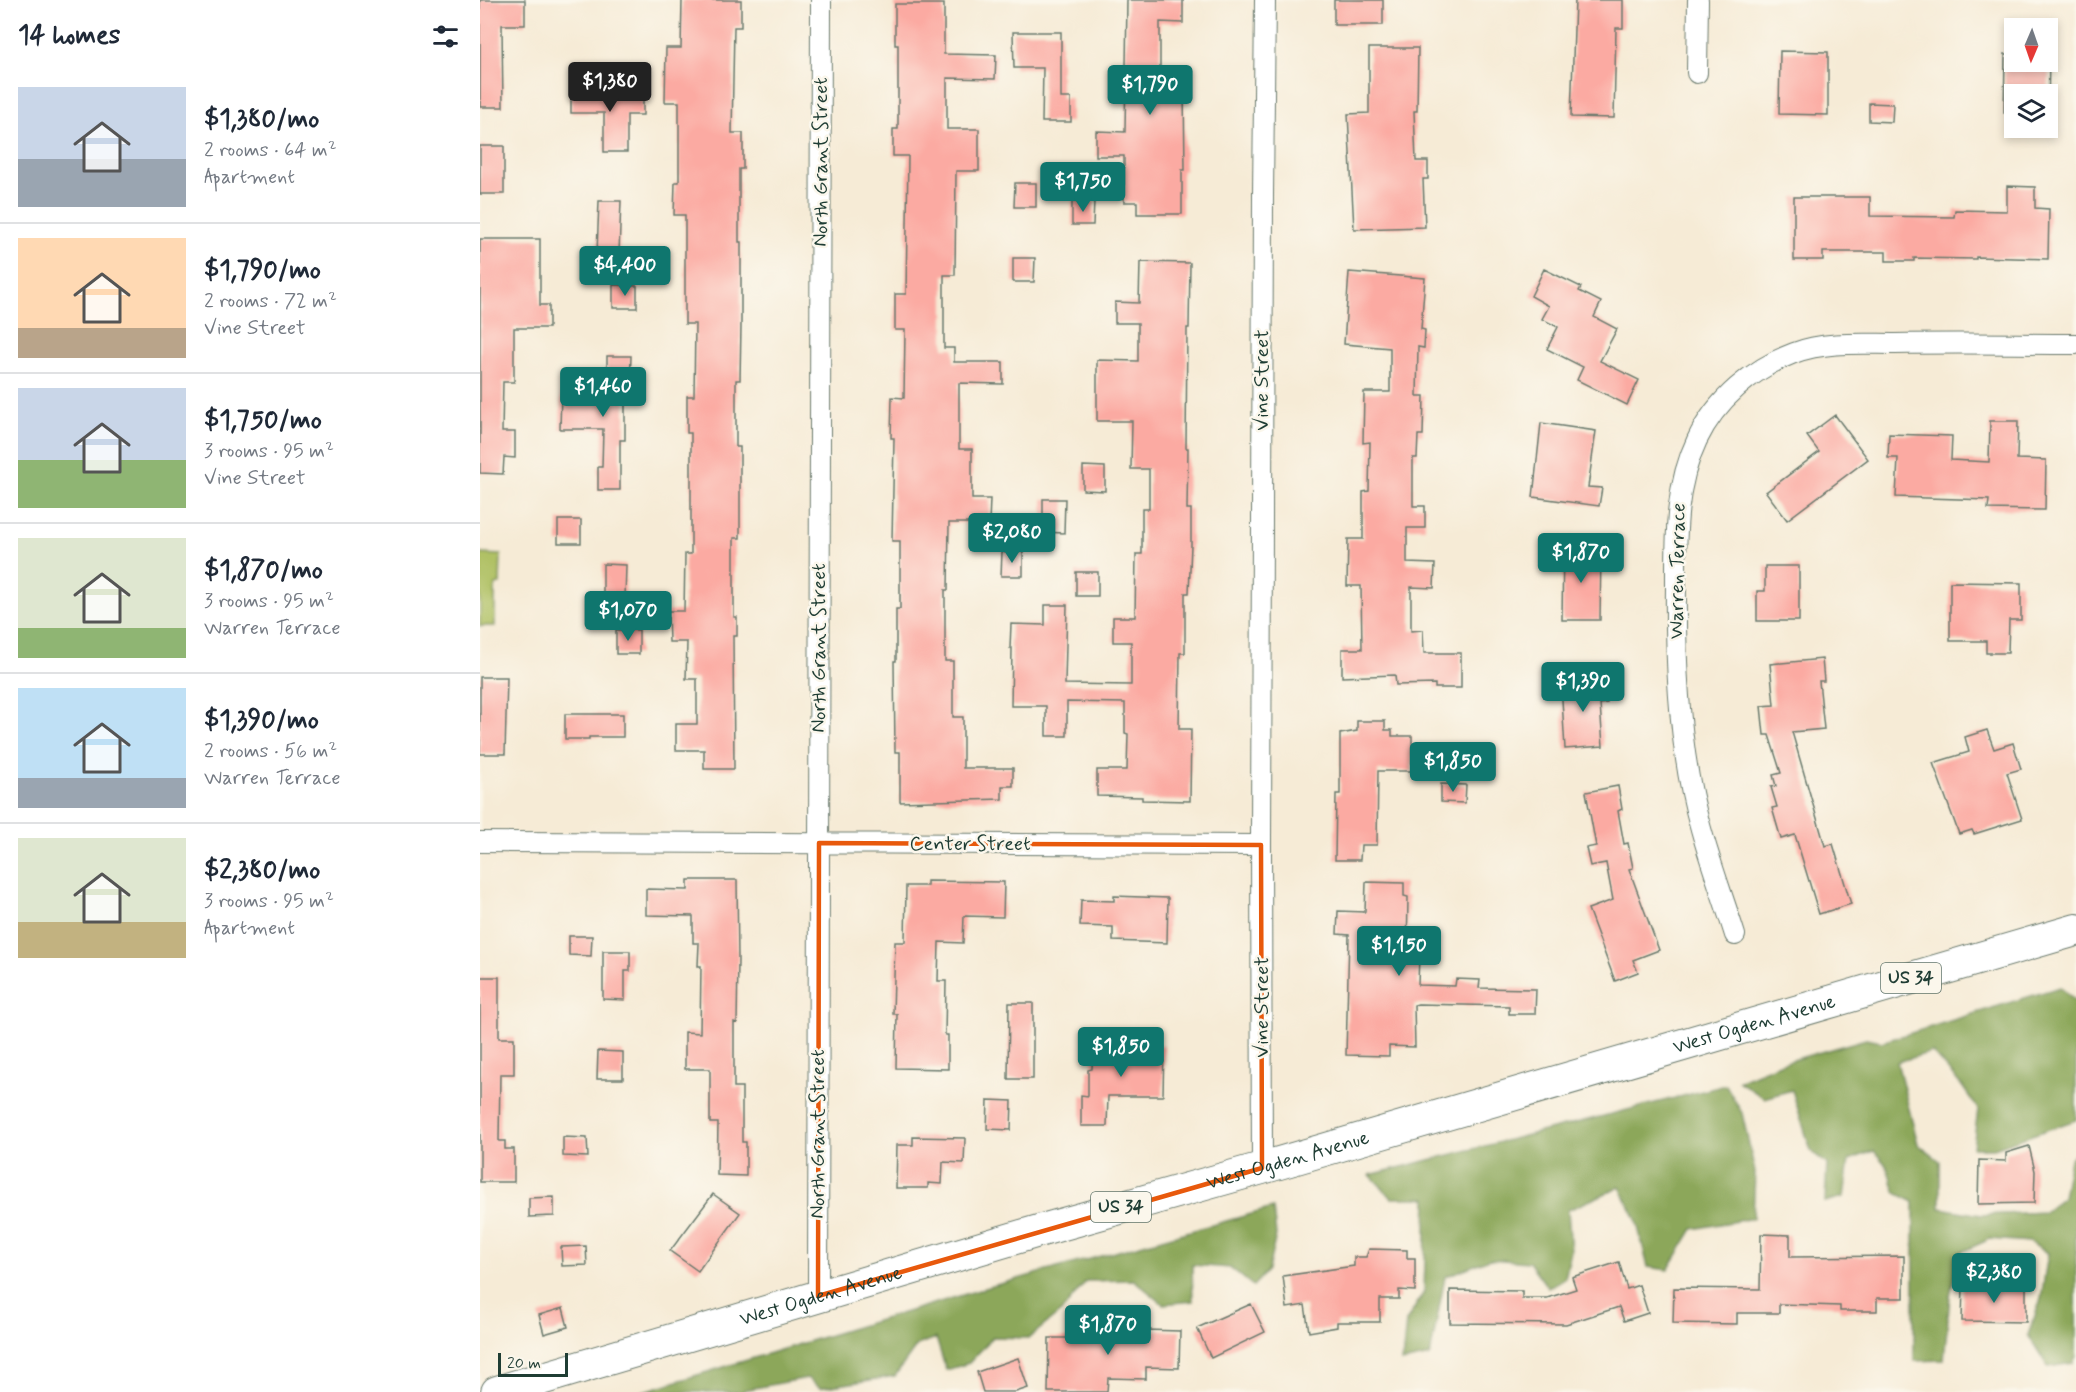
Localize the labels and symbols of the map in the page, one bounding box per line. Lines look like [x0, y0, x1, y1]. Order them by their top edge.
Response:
north arrow [2004, 18, 2058, 72]
pin: $1,380 [561, 62, 659, 113]
pin: $1,790 [1101, 65, 1199, 116]
street label: North Grant Street [808, 77, 835, 247]
pin: $1,750 [1034, 162, 1132, 213]
pin: $4,400 [576, 246, 674, 297]
street label: Vine Street [1249, 329, 1276, 431]
pin: $1,460 [554, 367, 652, 418]
street label: Warren Terrace [1663, 503, 1693, 639]
pin: $2,080 [963, 513, 1061, 564]
pin: $1,870 [1532, 533, 1630, 584]
street label: North Grant Street [806, 563, 833, 733]
pin: $1,070 [579, 591, 677, 642]
pin: $1,390 [1534, 662, 1632, 713]
pin: $1,850 [1404, 742, 1502, 793]
street label: Center Street [909, 831, 1031, 858]
pin: $1,150 [1350, 926, 1448, 977]
street label: Vine Street [1249, 956, 1276, 1058]
road number: US 34 [1881, 963, 1941, 993]
street label: West Ogden Avenue [1670, 988, 1839, 1061]
pin: $1,850 [1072, 1027, 1170, 1078]
street label: North Grant Street [805, 1049, 832, 1219]
street label: West Ogden Avenue [1203, 1124, 1372, 1197]
road number: US 34 [1091, 1192, 1151, 1222]
pin: $2,380 [1945, 1253, 2043, 1304]
street label: West Ogden Avenue [737, 1259, 905, 1333]
pin: $1,870 [1059, 1305, 1157, 1356]
scale bar [498, 1350, 568, 1378]

